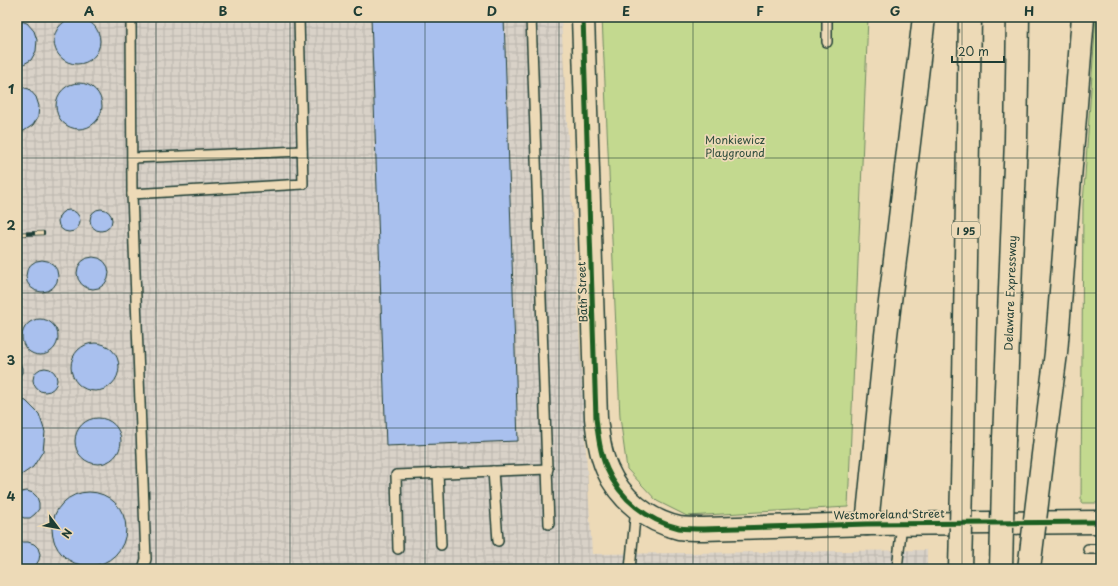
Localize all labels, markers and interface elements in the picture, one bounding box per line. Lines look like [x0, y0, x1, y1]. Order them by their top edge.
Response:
text: A [84, 1, 94, 20]
text: B [219, 1, 228, 20]
text: C [353, 1, 363, 20]
text: D [487, 1, 497, 20]
text: E [622, 1, 630, 20]
text: F [756, 1, 764, 20]
text: G [890, 1, 900, 20]
text: H [1024, 1, 1034, 20]
scale bar [952, 38, 1004, 64]
text: 20 m [958, 42, 989, 60]
text: 1 [8, 79, 14, 98]
park label: Monkiewicz Playground [705, 131, 765, 161]
text: 2 [6, 215, 16, 234]
road number: I 95 [952, 222, 980, 238]
street label: Delaware Expressway [999, 235, 1021, 351]
street label: Bath Street [572, 261, 592, 323]
text: 3 [7, 350, 16, 369]
text: 4 [7, 486, 16, 505]
street label: Westmoreland Street [833, 505, 945, 523]
north arrow [38, 508, 78, 548]
text: N [57, 525, 76, 542]

